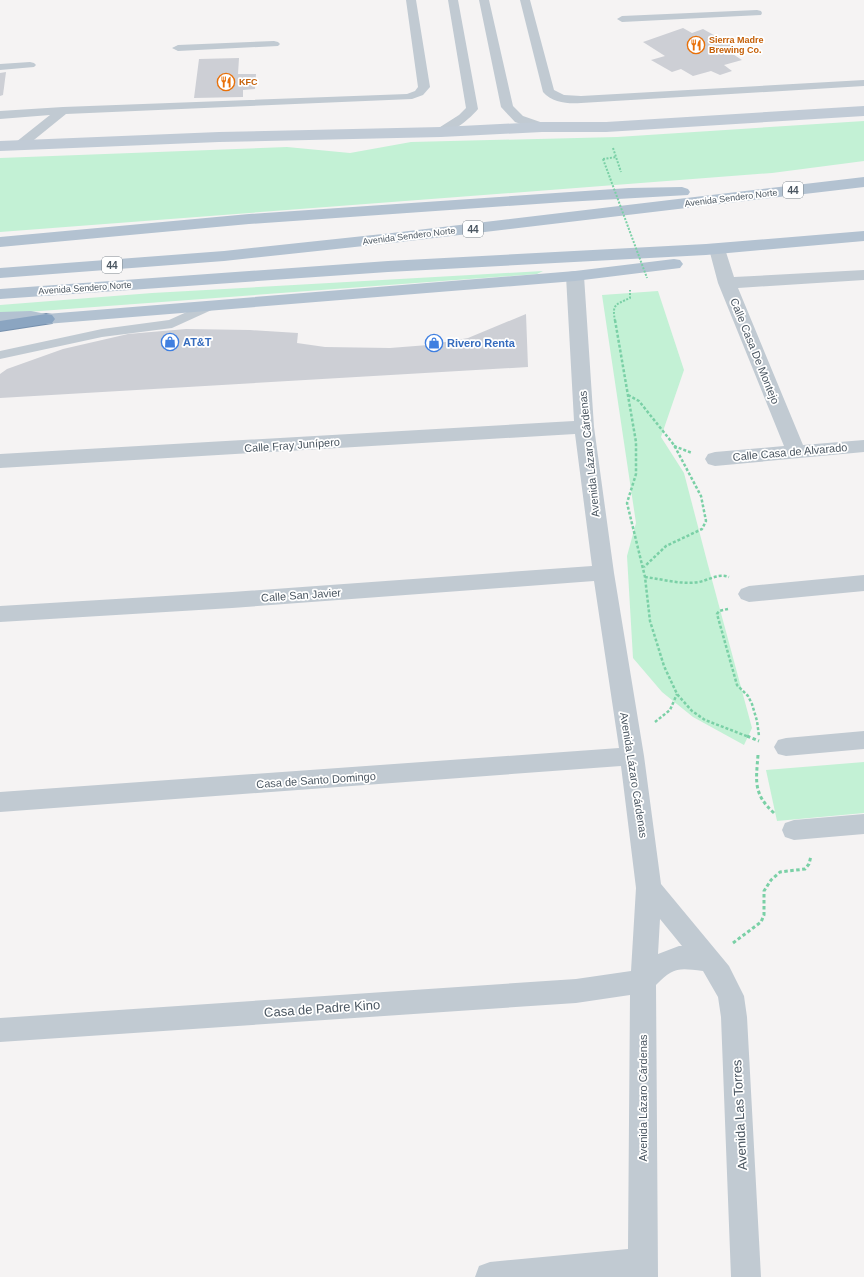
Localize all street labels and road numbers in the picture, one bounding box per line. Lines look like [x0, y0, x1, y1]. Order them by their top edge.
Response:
road number: 44 [783, 182, 803, 198]
street label: Avenida Sendero Norte [684, 187, 778, 209]
road number: 44 [463, 221, 483, 237]
street label: Avenida Sendero Norte [362, 225, 456, 247]
road number: 44 [102, 257, 122, 273]
street label: Avenida Sendero Norte [38, 280, 132, 296]
street label: Calle Casa De Montejo [728, 296, 782, 406]
street label: Avenida Lázaro Cárdenas [576, 390, 602, 518]
street label: Calle Fray Junípero [244, 436, 340, 454]
street label: Calle Casa de Alvarado [732, 441, 848, 463]
street label: Calle San Javier [261, 586, 342, 604]
street label: Avenida Lázaro Cárdenas [618, 711, 650, 839]
street label: Casa de Santo Domingo [256, 770, 376, 790]
street label: Casa de Padre Kino [263, 997, 381, 1020]
street label: Avenida Lázaro Cárdenas [637, 1034, 649, 1162]
street label: Avenida Las Torres [729, 1059, 750, 1171]

